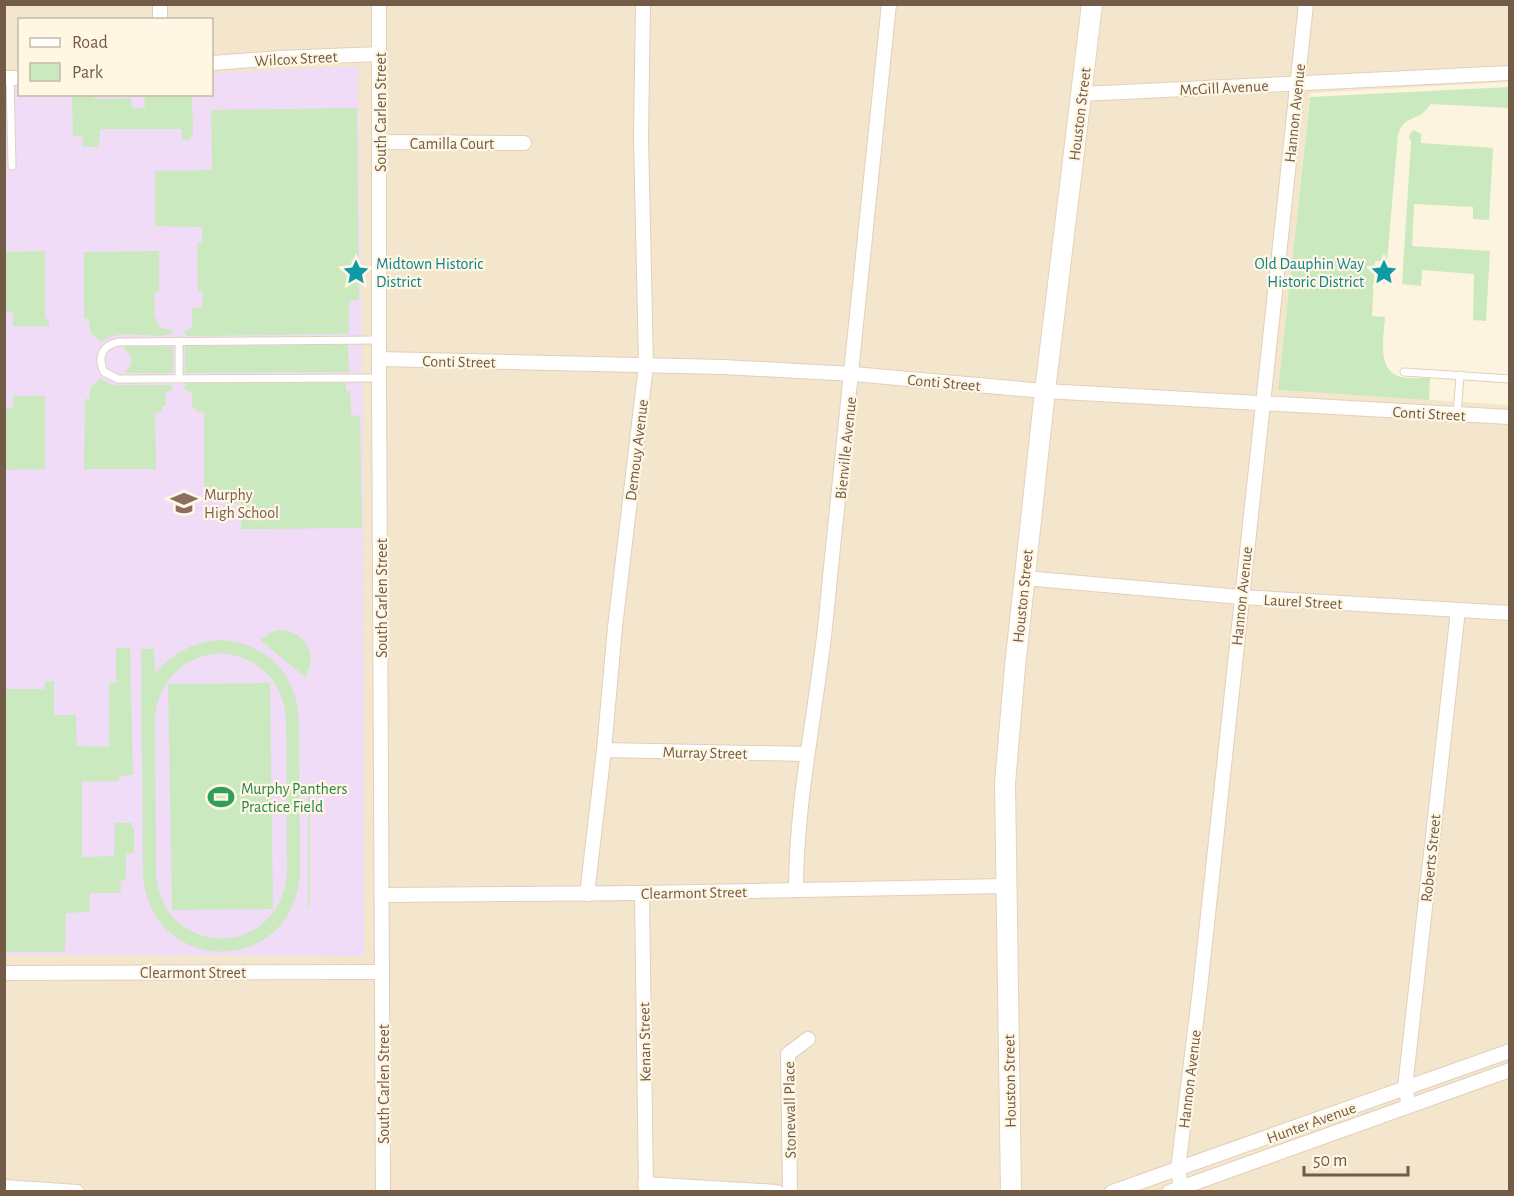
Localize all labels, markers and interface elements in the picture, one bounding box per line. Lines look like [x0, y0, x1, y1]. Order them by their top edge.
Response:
legend [18, 18, 213, 96]
text: Road [72, 34, 108, 52]
street label: Wilcox Street [254, 49, 338, 69]
street label: South Carlen Street [373, 52, 389, 172]
street label: Hannon Avenue [1282, 63, 1308, 163]
text: Park [72, 64, 104, 82]
street label: Houston Street [1066, 67, 1094, 162]
street label: McGill Avenue [1179, 78, 1269, 98]
street label: Camilla Court [410, 136, 494, 152]
place label: Midtown Historic District [376, 256, 484, 290]
place label: Old Dauphin Way Historic District [1254, 256, 1364, 290]
place icon: Midtown Historic District [341, 257, 371, 287]
place icon: Old Dauphin Way Historic District [1369, 257, 1399, 287]
street label: Conti Street [422, 353, 496, 371]
street label: Conti Street [907, 372, 981, 394]
street label: Bienville Avenue [833, 396, 859, 500]
street label: Demouy Avenue [623, 398, 652, 502]
street label: Conti Street [1392, 404, 1466, 424]
place label: Murphy High School [204, 487, 279, 521]
school or university icon: Murphy High School [169, 488, 199, 518]
street label: South Carlen Street [374, 538, 390, 658]
street label: Hannon Avenue [1229, 546, 1255, 646]
street label: Houston Street [1010, 549, 1036, 644]
street label: Laurel Street [1263, 592, 1343, 612]
street label: Murray Street [662, 744, 748, 763]
place label: Murphy Panthers Practice Field [241, 781, 347, 815]
sports icon: Murphy Panthers Practice Field [206, 782, 236, 812]
street label: Roberts Street [1418, 813, 1444, 903]
street label: Clearmont Street [641, 884, 747, 902]
street label: Clearmont Street [140, 965, 246, 981]
street label: Kenan Street [636, 1002, 654, 1082]
street label: South Carlen Street [376, 1024, 392, 1144]
street label: Hannon Avenue [1176, 1029, 1204, 1129]
street label: Houston Street [1001, 1034, 1019, 1128]
street label: Stonewall Place [781, 1061, 799, 1159]
street label: Hunter Avenue [1265, 1099, 1358, 1146]
scale bar [1304, 1139, 1408, 1177]
text: 50 m [1313, 1152, 1347, 1170]

